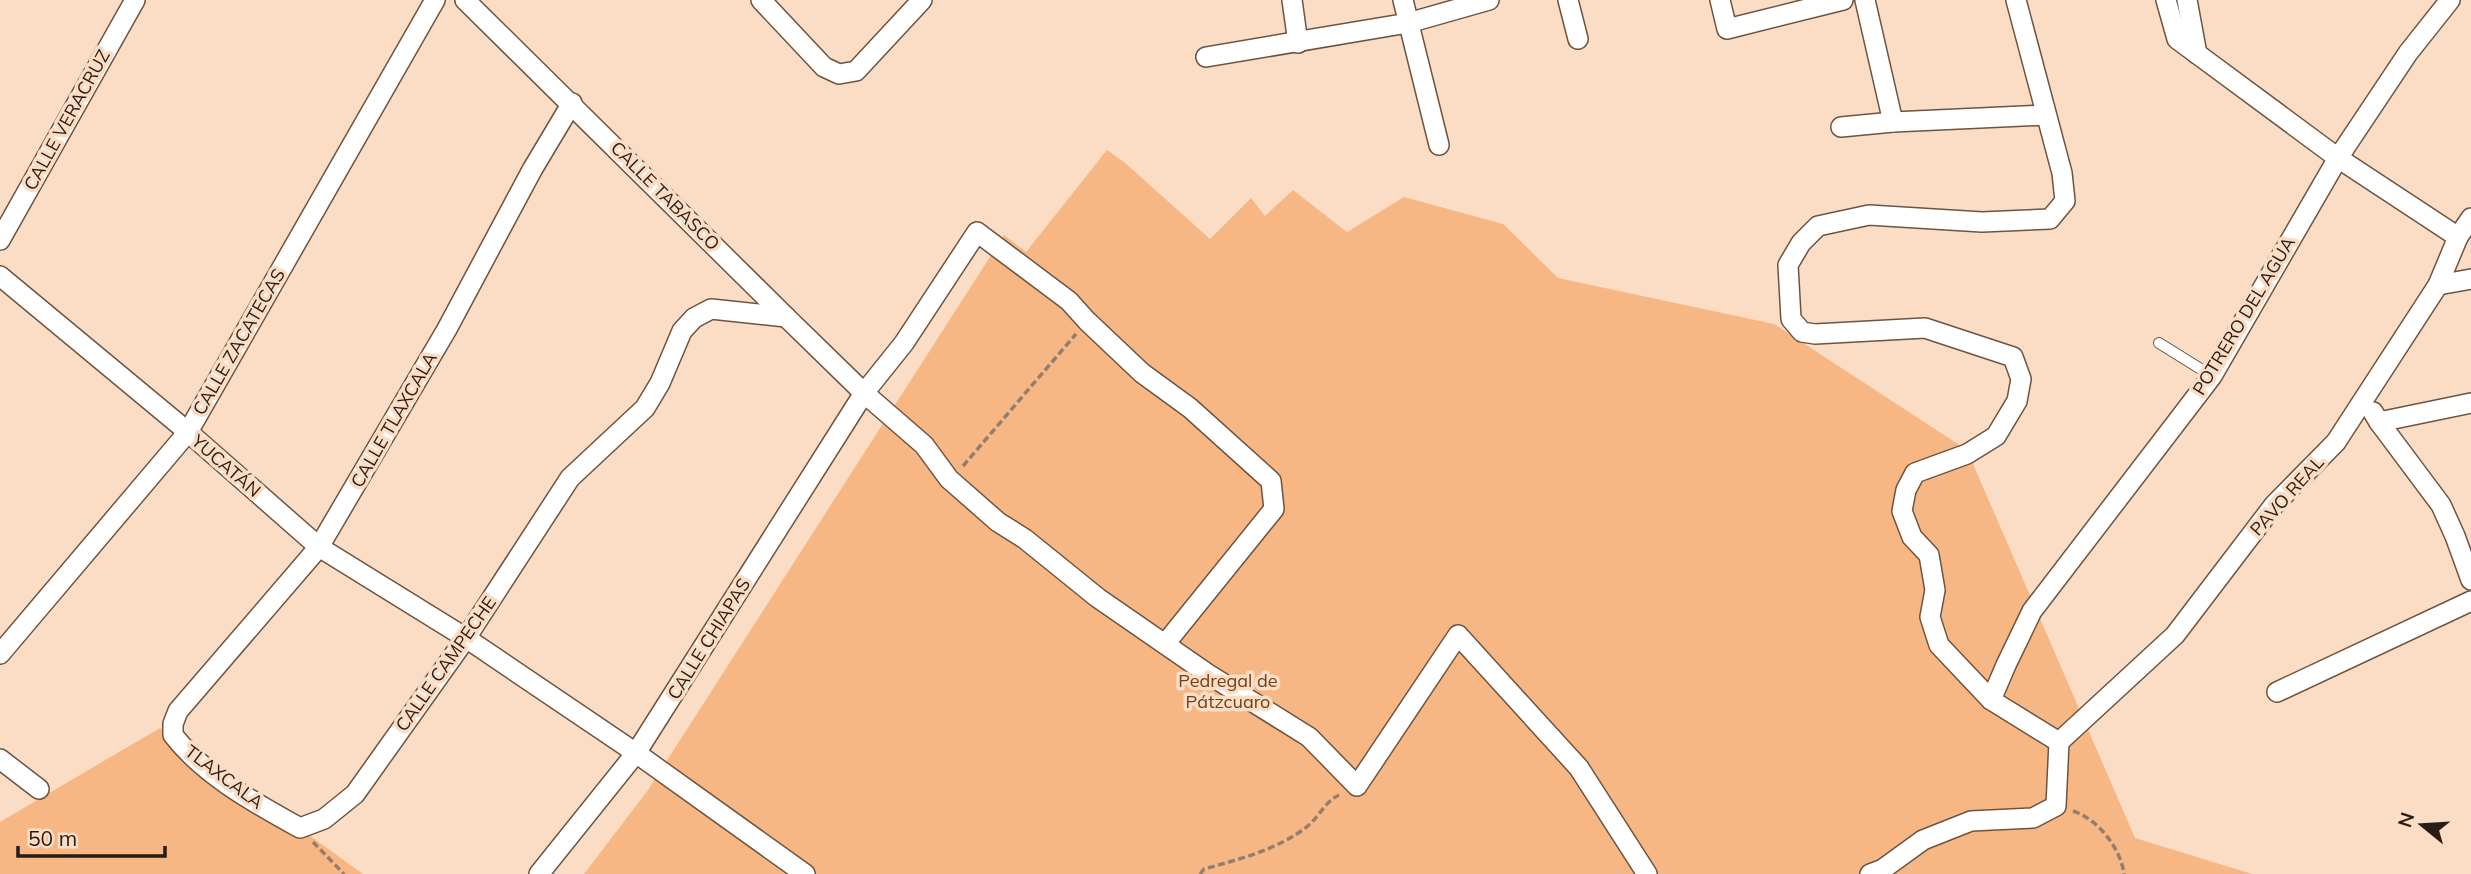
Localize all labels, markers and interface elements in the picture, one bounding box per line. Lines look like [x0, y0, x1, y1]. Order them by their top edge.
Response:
street label: CALLE VERACRUZ [18, 45, 115, 194]
street label: CALLE TABASCO [606, 136, 725, 255]
street label: POTRERO DEL AGUA [2187, 232, 2300, 399]
street label: CALLE ZACATECAS [187, 264, 290, 419]
street label: CALLE TLAXCALA [345, 348, 442, 492]
street label: YUCATÁN [186, 429, 266, 502]
street label: PAVO REAL [2245, 451, 2329, 540]
street label: CALLE CHIAPAS [662, 574, 755, 704]
street label: CALLE CAMPECHE [390, 592, 501, 736]
park label: Pedregal de Pátzcuaro [1178, 669, 1278, 713]
street label: TLAXCALA [180, 740, 268, 814]
north arrow [2387, 790, 2457, 860]
text: N [2392, 809, 2419, 830]
scale bar [18, 814, 164, 858]
text: 50 m [28, 825, 77, 851]

